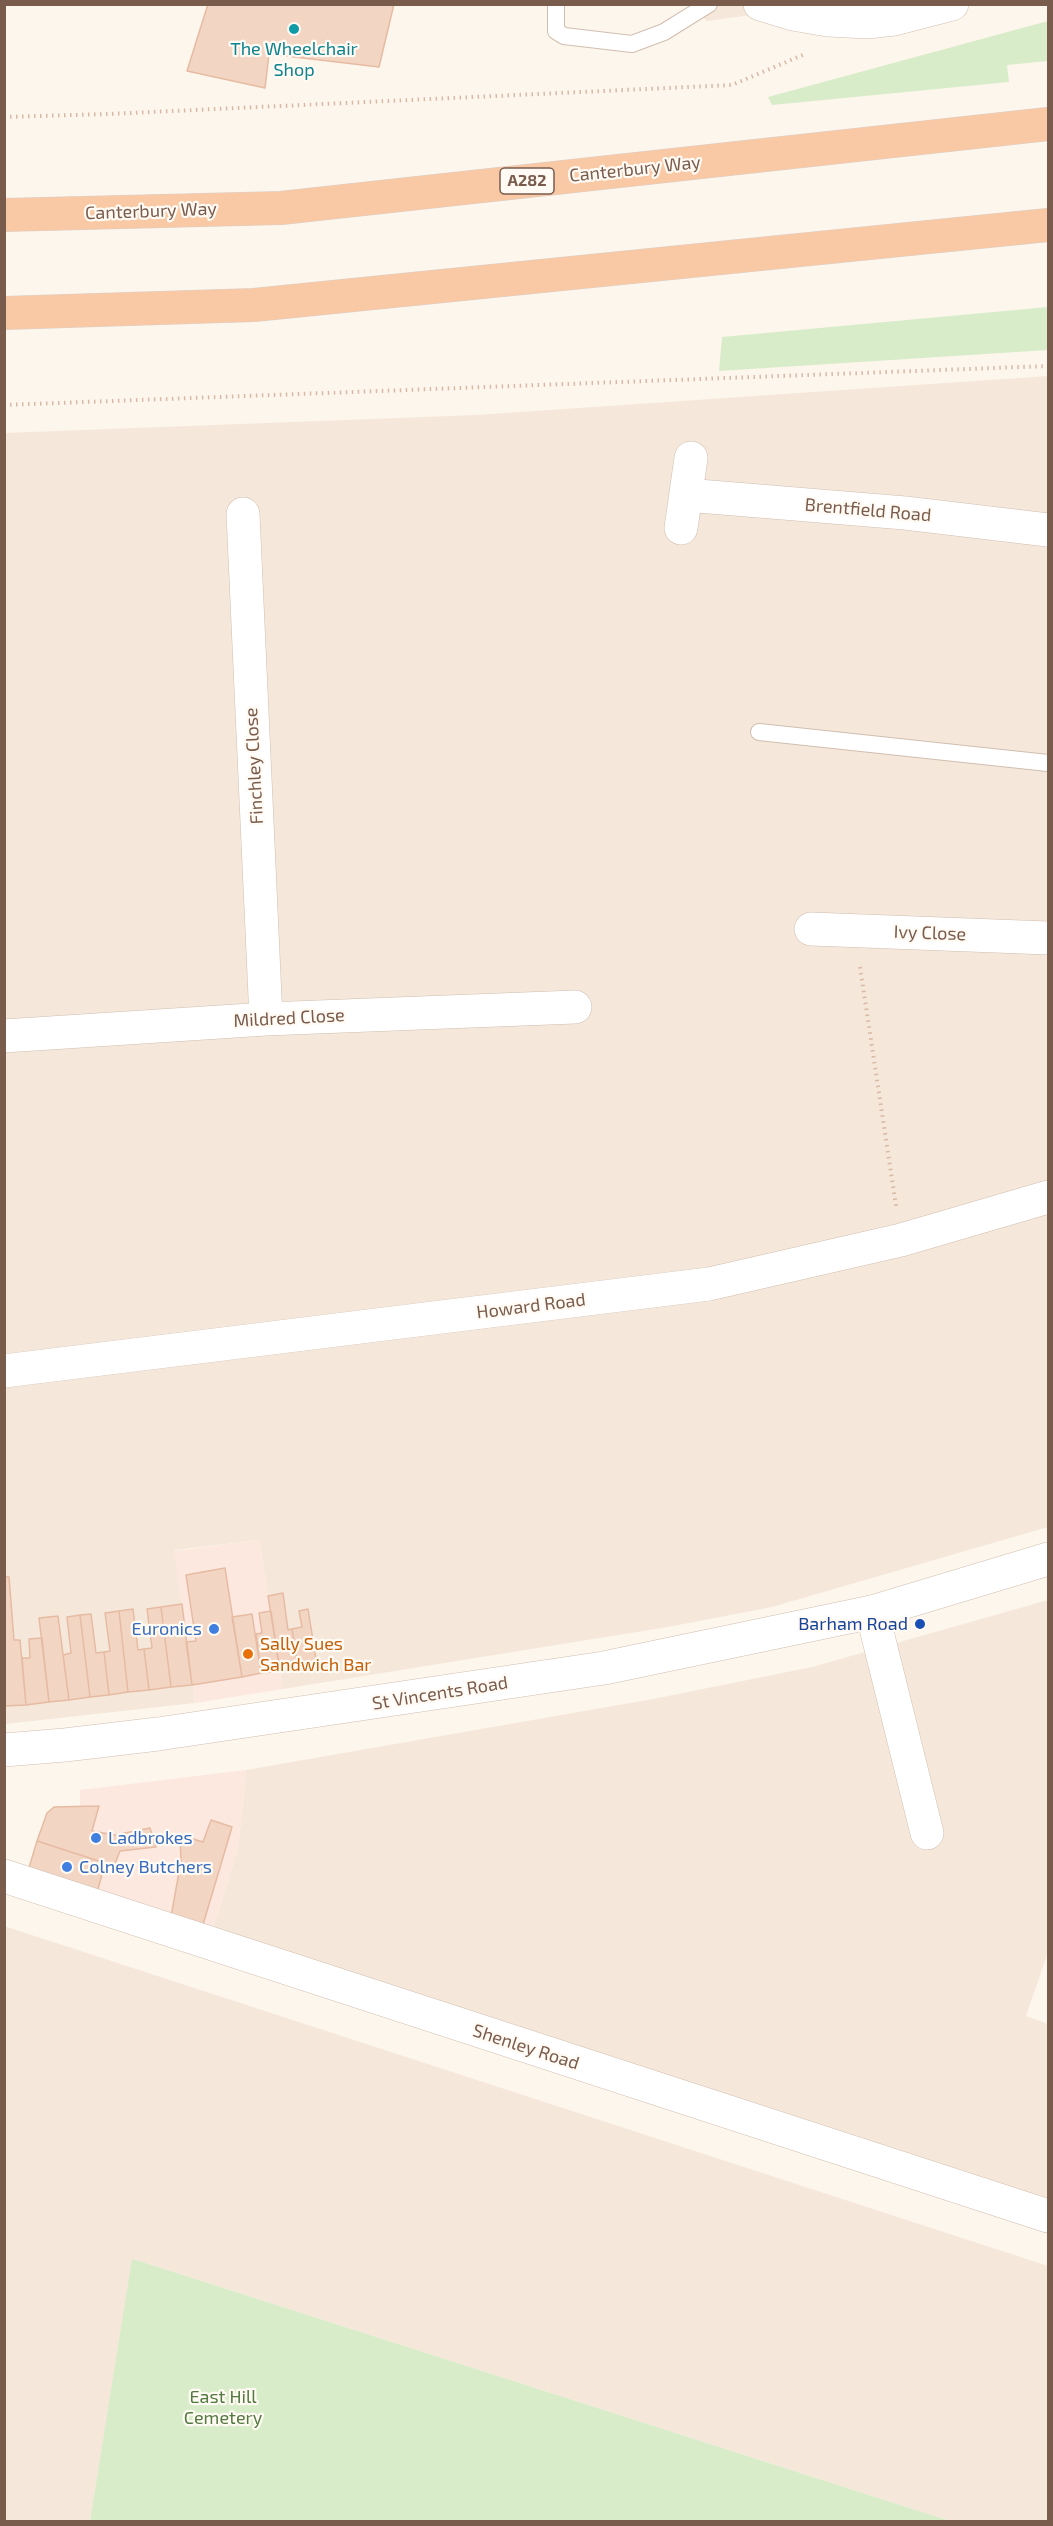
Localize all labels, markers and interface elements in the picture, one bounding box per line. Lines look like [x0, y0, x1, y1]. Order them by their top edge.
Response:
marker: The Wheelchair Shop [287, 22, 301, 36]
place label: The Wheelchair Shop [230, 38, 358, 80]
street label: Canterbury Way [568, 151, 702, 187]
road number: A282 [500, 168, 554, 194]
street label: Canterbury Way [85, 198, 217, 224]
street label: Brentfield Road [804, 494, 932, 526]
street label: Finchley Close [240, 707, 268, 825]
street label: Ivy Close [893, 921, 967, 945]
street label: Mildred Close [233, 1004, 345, 1032]
street label: Howard Road [475, 1289, 587, 1323]
place label: Barham Road [798, 1613, 908, 1635]
marker: Barham Road [913, 1617, 927, 1631]
place label: Euronics [132, 1618, 202, 1640]
marker: Euronics [207, 1622, 221, 1636]
place label: Sally Sues Sandwich Bar [260, 1633, 372, 1676]
marker: Sally Sues Sandwich Bar [241, 1647, 255, 1661]
street label: St Vincents Road [371, 1672, 509, 1714]
place label: Ladbrokes [108, 1827, 193, 1849]
marker: Ladbrokes [89, 1831, 103, 1845]
place label: Colney Butchers [79, 1856, 212, 1878]
marker: Colney Butchers [60, 1860, 74, 1874]
street label: Shenley Road [470, 2020, 582, 2074]
park label: East Hill Cemetery [184, 2386, 262, 2428]

